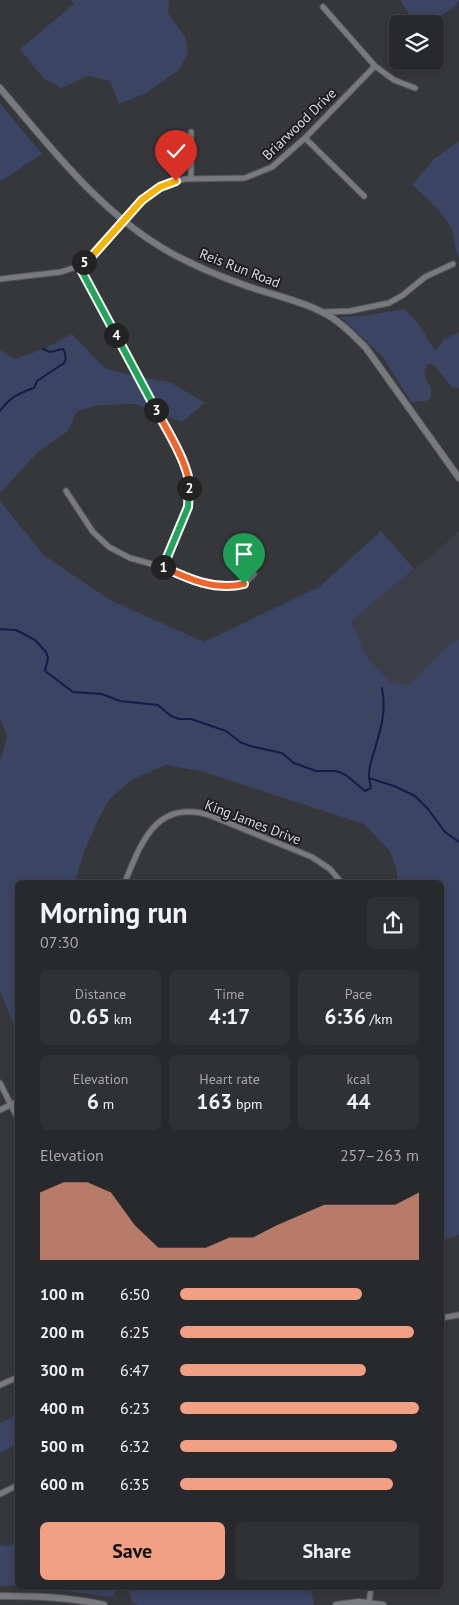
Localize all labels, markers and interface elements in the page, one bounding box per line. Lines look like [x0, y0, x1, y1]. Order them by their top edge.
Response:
map controls [389, 15, 444, 70]
button: layers [389, 15, 444, 70]
street label: Briarwood Drive [258, 84, 340, 164]
pin [155, 130, 197, 181]
icon: check [162, 137, 190, 165]
street label: Reis Run Road [197, 244, 283, 292]
pin: 5 [72, 250, 96, 274]
text: 5 [81, 253, 88, 271]
pin: 4 [104, 322, 128, 348]
text: 4 [113, 326, 120, 344]
pin: 3 [144, 398, 168, 422]
text: 3 [153, 401, 160, 419]
pin: 2 [176, 476, 202, 500]
text: 2 [186, 479, 193, 497]
pin [223, 533, 265, 584]
icon: arrive [230, 540, 258, 568]
pin: 1 [150, 554, 176, 580]
text: 1 [160, 558, 167, 576]
street label: King James Drive [202, 795, 304, 849]
text: Morning run [40, 894, 188, 931]
button: share [367, 897, 419, 949]
text: 07:30 [40, 932, 78, 952]
text: Distance [75, 985, 126, 1003]
text: Time [214, 985, 245, 1003]
text: Pace [345, 985, 372, 1003]
text: 0.65 [69, 1003, 110, 1030]
text: 4:17 [209, 1003, 250, 1030]
text: 6:36 [324, 1003, 366, 1030]
text: km [110, 1010, 132, 1028]
text: /km [366, 1010, 393, 1028]
text: Elevation [73, 1070, 128, 1088]
text: Heart rate [199, 1070, 260, 1088]
text: kcal [347, 1070, 370, 1088]
text: 6 [87, 1088, 99, 1115]
text: 163 [197, 1088, 232, 1115]
text: 44 [347, 1088, 370, 1115]
text: m [99, 1095, 114, 1113]
text: bpm [232, 1095, 262, 1113]
text: Elevation [40, 1145, 104, 1165]
text: 257–263 m [340, 1145, 419, 1165]
text: 100 m [40, 1284, 84, 1304]
text: 6:50 [120, 1284, 150, 1304]
text: 200 m [40, 1322, 84, 1342]
text: 6:25 [120, 1322, 150, 1342]
text: 300 m [40, 1360, 84, 1380]
text: 6:47 [120, 1360, 150, 1380]
text: 400 m [40, 1398, 84, 1418]
text: 6:23 [120, 1398, 150, 1418]
text: 500 m [40, 1436, 84, 1456]
text: 6:32 [120, 1436, 150, 1456]
text: 600 m [40, 1474, 84, 1494]
text: 6:35 [120, 1474, 150, 1494]
button: Save [40, 1522, 225, 1580]
button: Share [235, 1522, 419, 1580]

